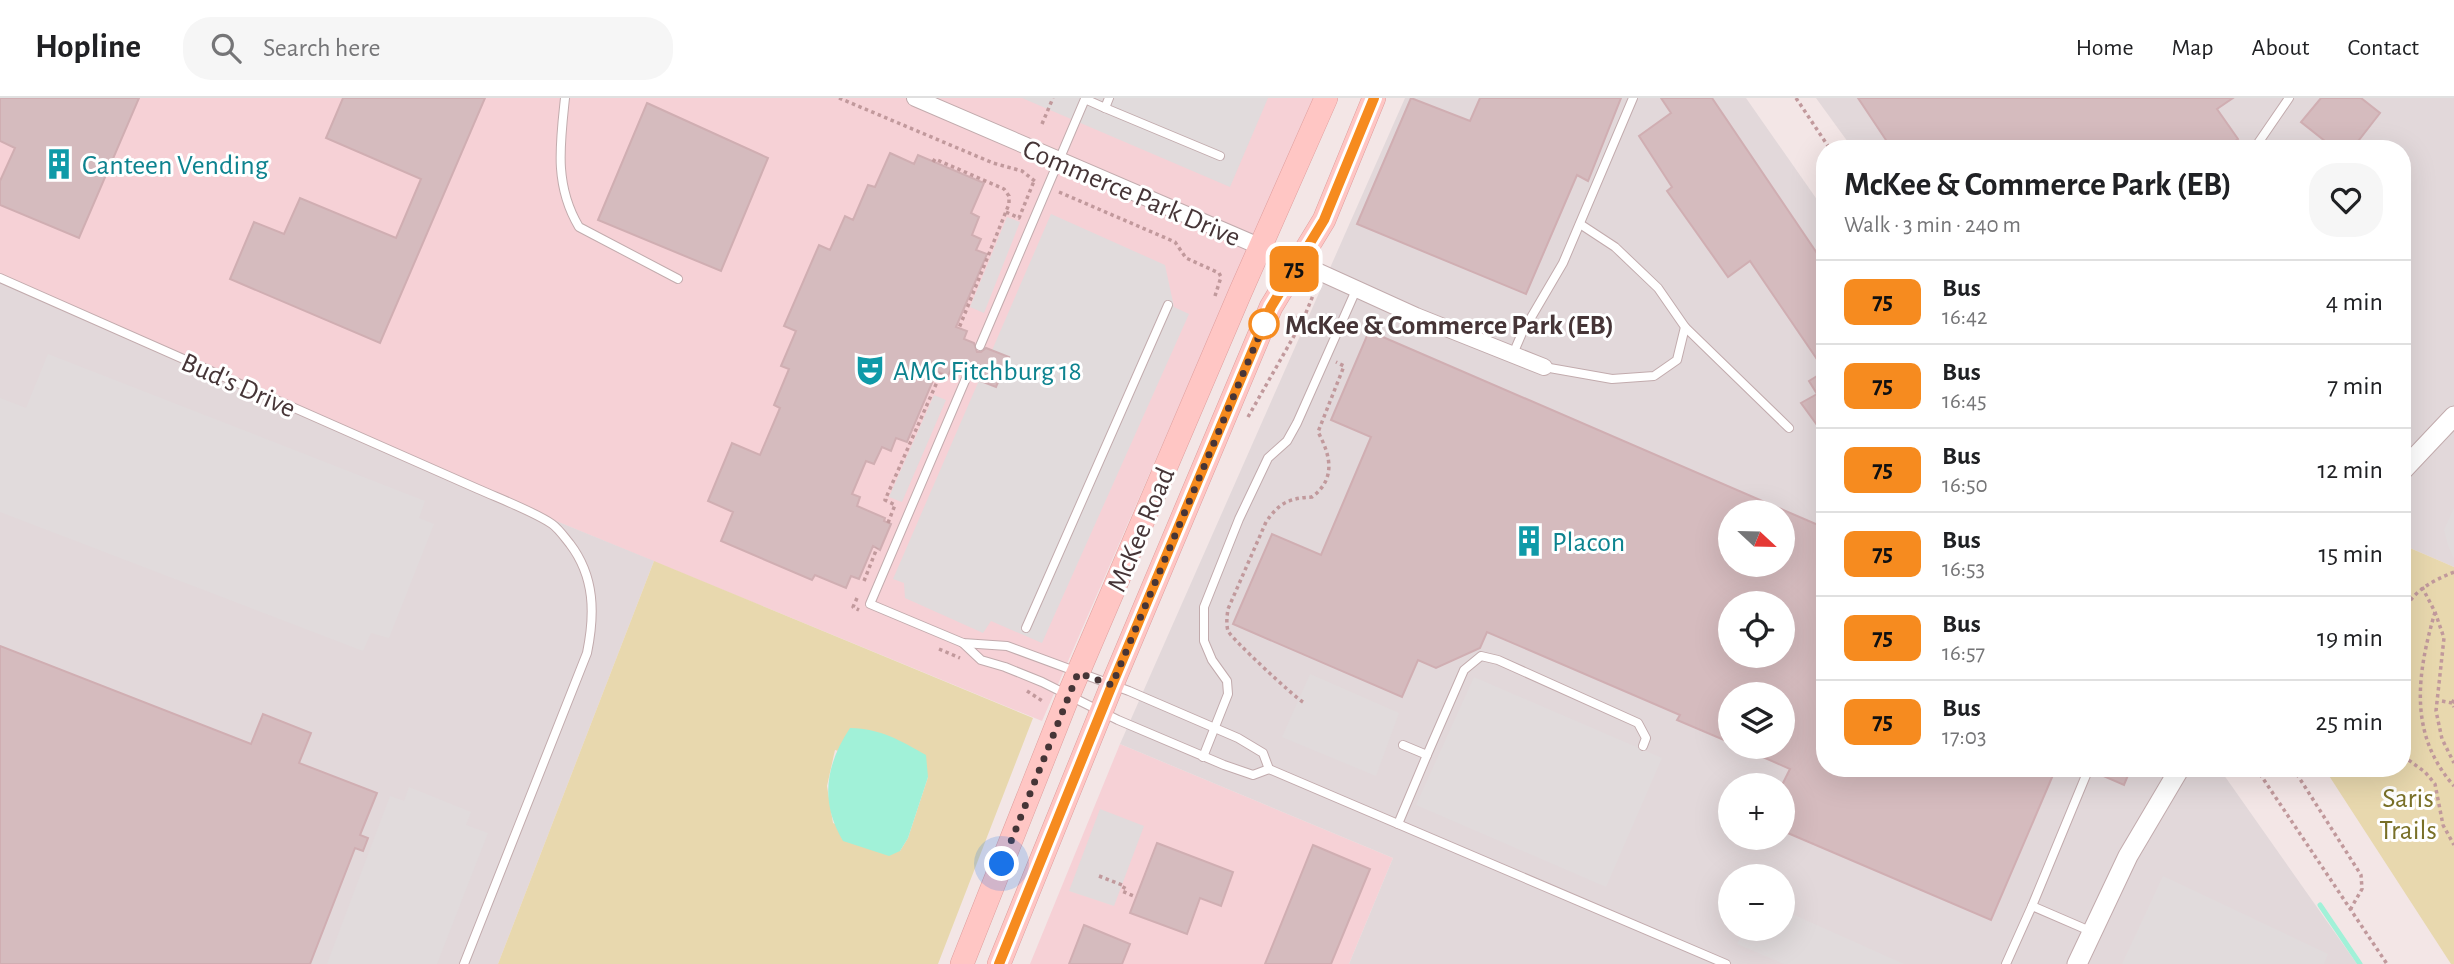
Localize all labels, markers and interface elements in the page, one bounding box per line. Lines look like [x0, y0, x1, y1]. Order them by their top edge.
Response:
search box [183, 17, 673, 80]
icon: search [207, 29, 245, 67]
text: Hopline [35, 31, 141, 64]
text: Search here [263, 35, 381, 61]
text: Home [2076, 36, 2134, 60]
text: Map [2172, 36, 2214, 60]
text: About [2252, 36, 2309, 60]
text: Contact [2347, 36, 2419, 60]
street label: Commerce Park Drive [1018, 135, 1244, 252]
building icon: Canteen Vending [42, 147, 76, 181]
place label: Canteen Vending [82, 152, 269, 180]
button: heart [2309, 163, 2383, 237]
text: McKee & Commerce Park (EB) [1844, 169, 2232, 202]
text: Walk · 3 min · 240 m [1844, 214, 2021, 237]
line badge: 75 [1262, 246, 1326, 292]
text: 75 [1284, 257, 1304, 281]
text: Bus [1942, 275, 1981, 301]
text: 4 min [2326, 289, 2383, 315]
text: 75 [1872, 290, 1893, 314]
text: 16:42 [1942, 306, 1988, 329]
marker: McKee & Commerce Park (EB) [1249, 309, 1279, 339]
place label: McKee & Commerce Park (EB) [1285, 312, 1614, 340]
street label: Bud's Drive [177, 348, 299, 423]
theatre icon: AMC Fitchburg 18 [853, 353, 887, 387]
place label: AMC Fitchburg 18 [893, 358, 1082, 386]
text: Bus [1942, 359, 1981, 385]
text: 7 min [2327, 373, 2383, 399]
text: 75 [1872, 374, 1893, 398]
text: 16:45 [1942, 390, 1987, 413]
text: Bus [1942, 443, 1981, 469]
text: 12 min [2317, 457, 2383, 483]
text: 75 [1872, 458, 1893, 482]
street label: McKee Road [1103, 463, 1181, 596]
text: 16:50 [1942, 474, 1988, 497]
north arrow [1718, 500, 1796, 578]
map controls [1718, 500, 1795, 941]
building icon: Placon [1512, 524, 1546, 558]
text: Bus [1942, 527, 1981, 553]
place label: Placon [1552, 529, 1625, 557]
text: 15 min [2318, 541, 2383, 567]
text: 75 [1872, 542, 1893, 566]
text: 16:53 [1942, 558, 1985, 581]
button: locate [1718, 591, 1795, 668]
text: Bus [1942, 611, 1981, 637]
text: 19 min [2317, 625, 2383, 651]
text: 75 [1872, 626, 1893, 650]
text: 16:57 [1942, 642, 1985, 665]
button: layers [1718, 682, 1795, 759]
text: Bus [1942, 695, 1981, 721]
text: 25 min [2316, 709, 2383, 735]
text: 75 [1872, 710, 1893, 734]
text: 17:03 [1942, 726, 1986, 749]
button: + [1718, 773, 1795, 850]
park label: Saris Trails [2379, 785, 2437, 845]
your location [984, 846, 1019, 881]
button: − [1718, 864, 1795, 941]

